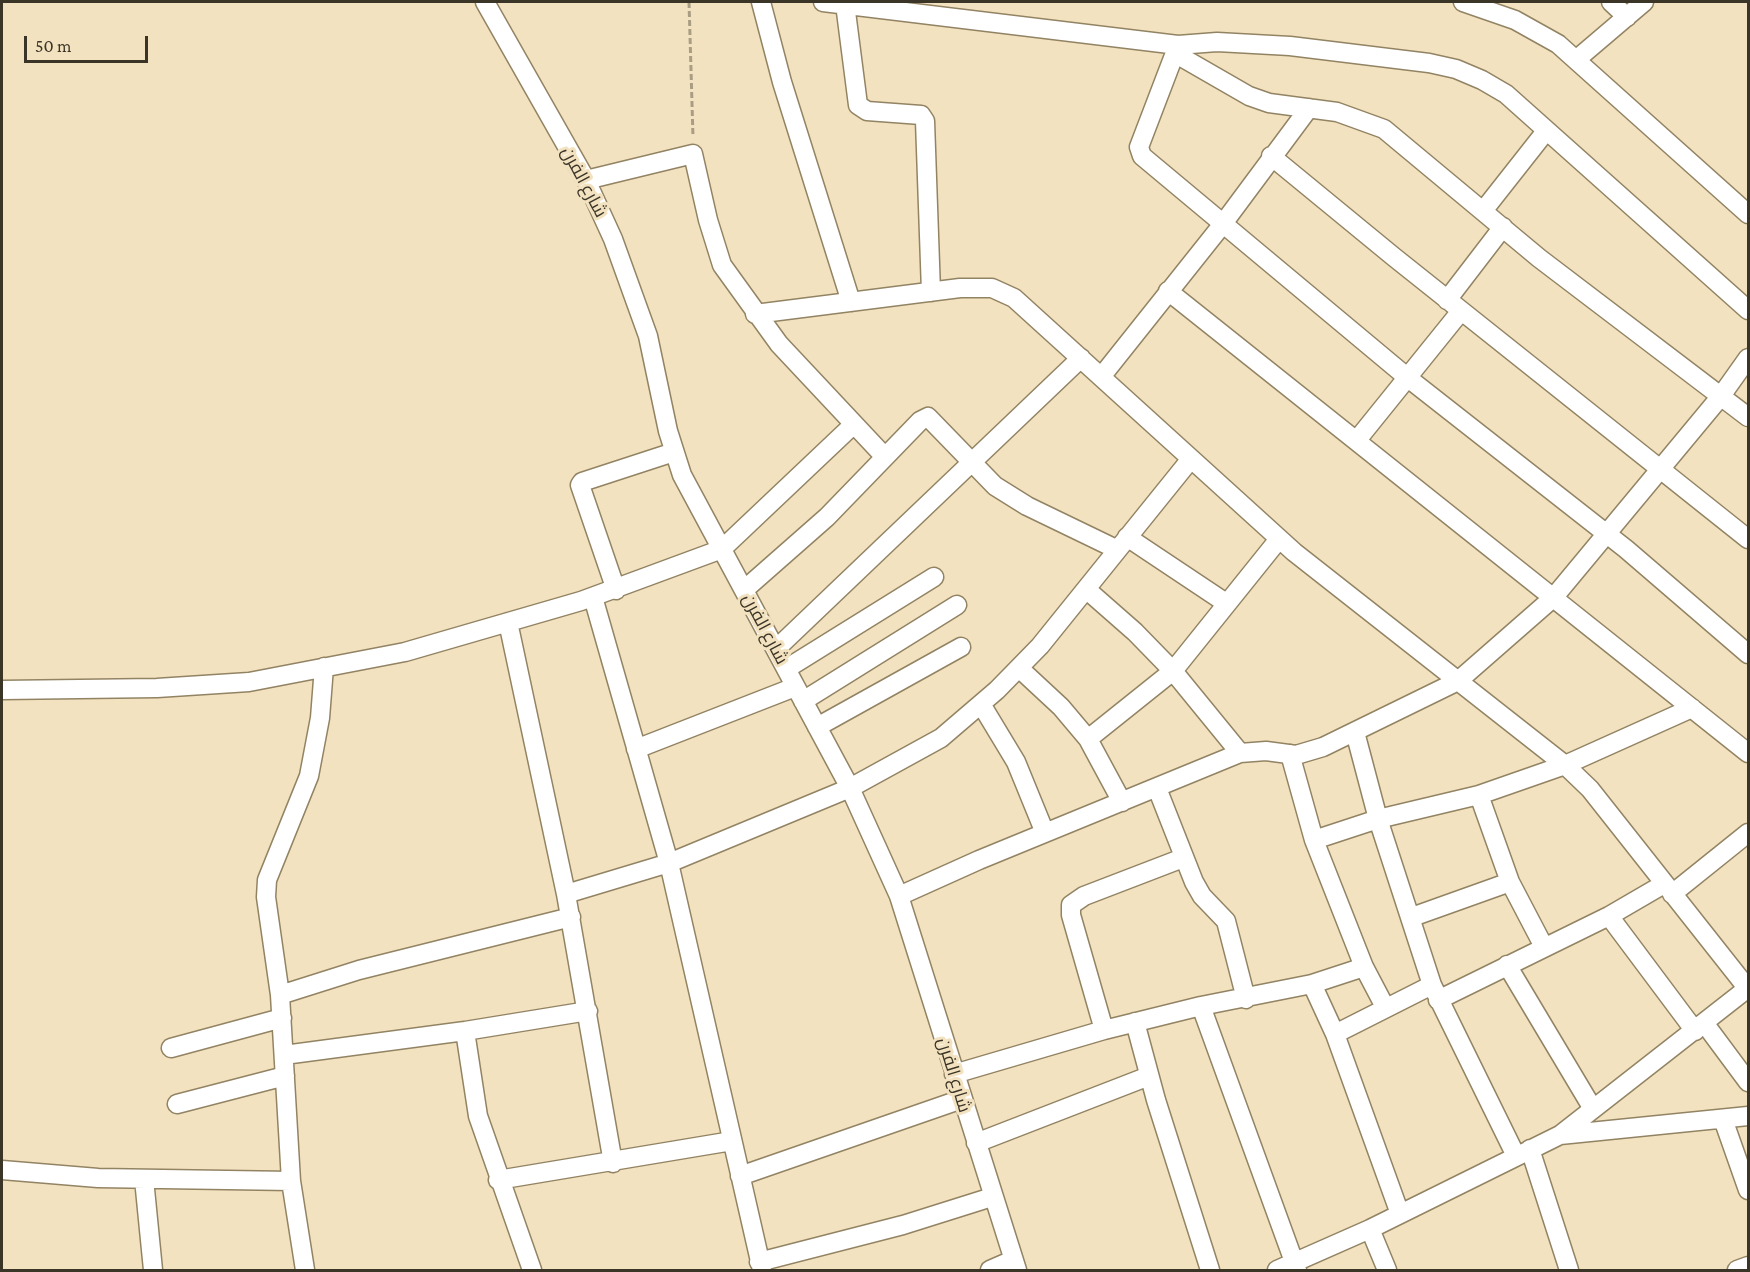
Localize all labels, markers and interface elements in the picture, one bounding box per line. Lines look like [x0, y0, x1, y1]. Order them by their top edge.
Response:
scale bar [27, 24, 152, 62]
text: 50 m [35, 36, 72, 56]
street label: شارع الفرن [556, 143, 612, 221]
street label: شارع الفرن [737, 590, 793, 668]
street label: شارع الفرن [932, 1035, 976, 1115]

